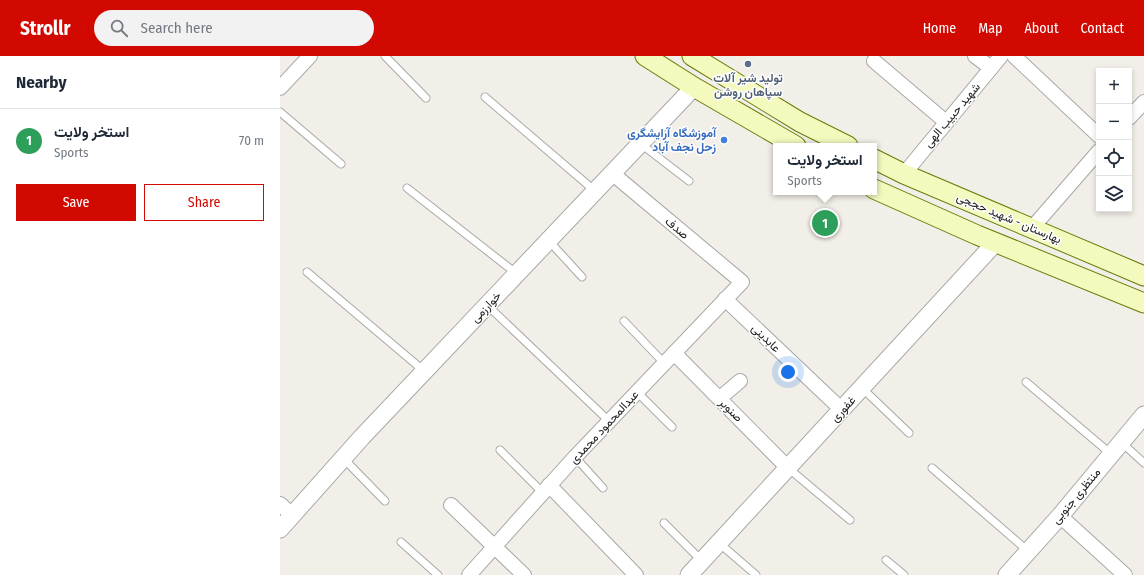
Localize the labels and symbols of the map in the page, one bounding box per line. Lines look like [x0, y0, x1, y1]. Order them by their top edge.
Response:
marker: تولید شیر آلات سپاهان روشن [743, 59, 753, 69]
place label: تولید شیر آلات سپاهان روشن [713, 71, 783, 100]
street label: شهید حبیب الهی [921, 80, 984, 151]
place label: آموزشگاه آرایشگری زحل نجف آباد [627, 126, 717, 155]
marker: آموزشگاه آرایشگری زحل نجف آباد [719, 135, 729, 145]
street label: بهارستان - شهید حججی [954, 190, 1063, 247]
pin: 1 [812, 208, 838, 238]
street label: صدف [662, 214, 692, 242]
street label: خوارزمی [468, 289, 505, 326]
street label: عابدینی [748, 321, 783, 356]
your location [778, 362, 798, 382]
street label: عبدالمحمود محمدی [566, 387, 642, 467]
street label: غفوری [828, 393, 859, 425]
street label: صنوبر [715, 395, 746, 425]
street label: منتظری جنوبی [1049, 465, 1104, 527]

